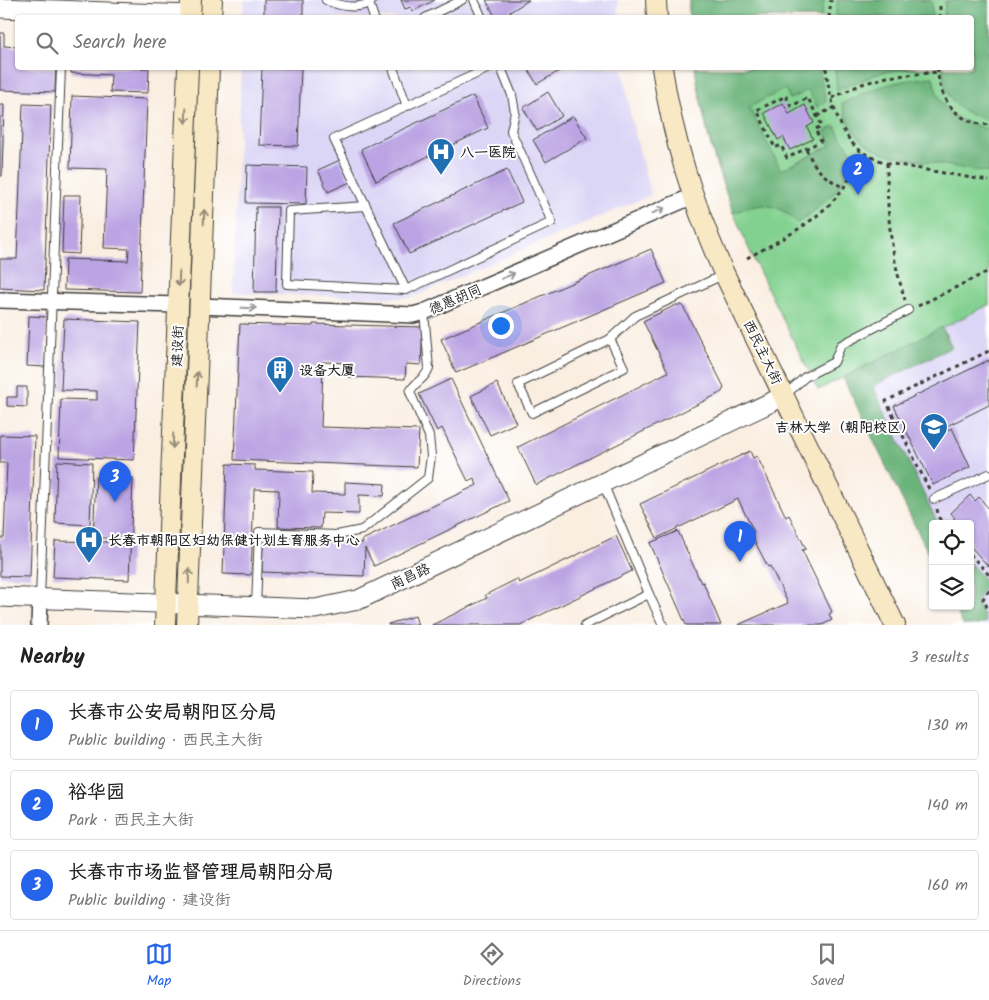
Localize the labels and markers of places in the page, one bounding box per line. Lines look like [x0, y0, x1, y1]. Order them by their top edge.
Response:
hospital icon: 八一医院 [426, 137, 456, 176]
place label: 八一医院 [460, 142, 516, 164]
pin: 2 [842, 154, 874, 195]
building icon: 设备大厦 [265, 355, 295, 394]
place label: 设备大厦 [299, 360, 355, 382]
school or university icon: 吉林大学（朝阳校区） [919, 412, 949, 451]
place label: 吉林大学（朝阳校区） [775, 417, 915, 439]
pin: 3 [99, 461, 131, 502]
pin: 1 [724, 521, 756, 562]
hospital icon: 长春市朝阳区妇幼保健计划生育服务中心 [74, 525, 104, 564]
place label: 长春市朝阳区妇幼保健计划生育服务中心 [108, 530, 360, 552]

